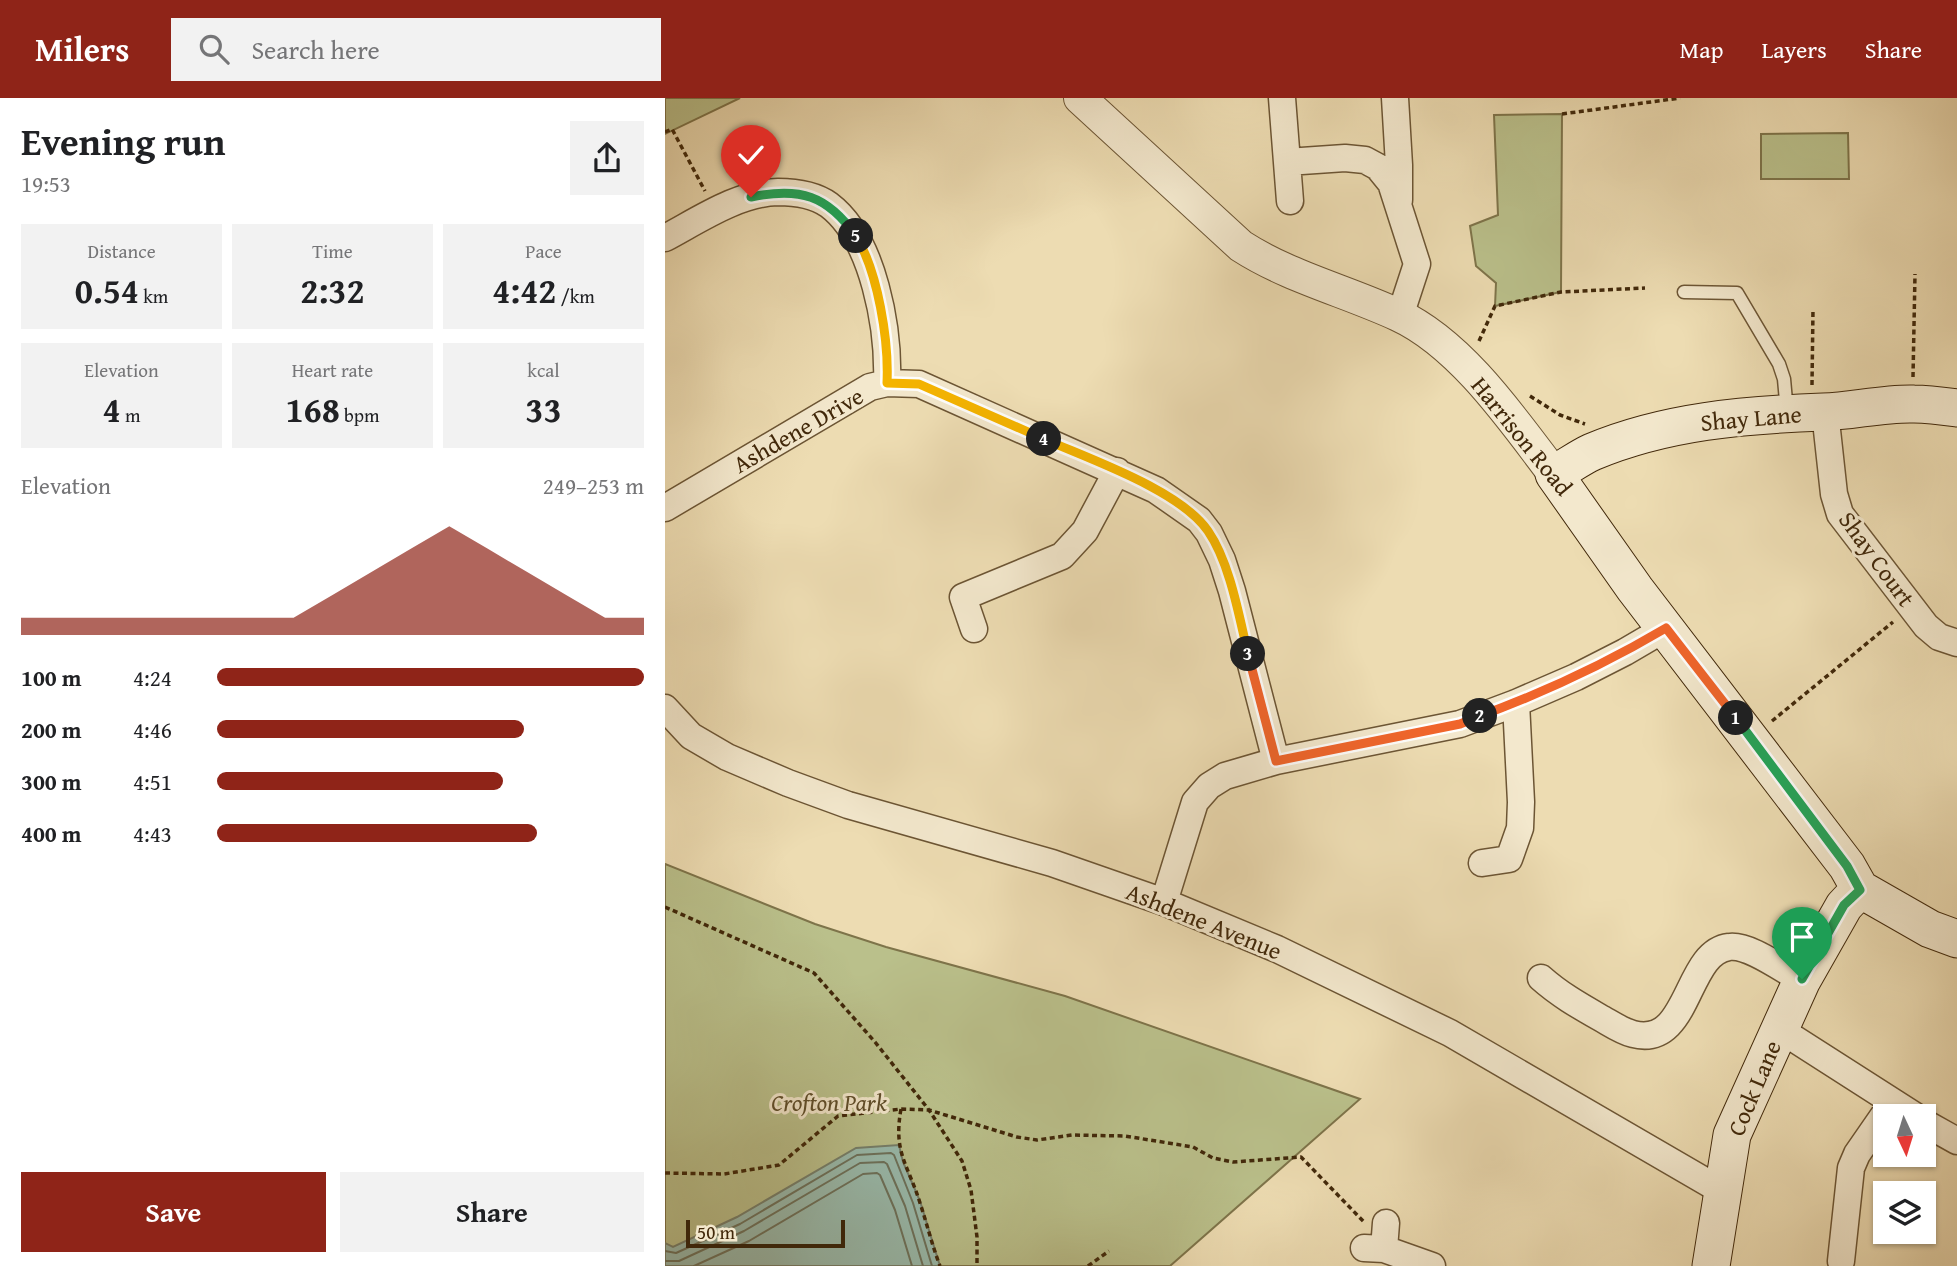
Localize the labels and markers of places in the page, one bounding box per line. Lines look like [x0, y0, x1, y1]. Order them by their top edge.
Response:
pin [721, 125, 781, 197]
pin: 5 [839, 218, 873, 254]
pin: 4 [1027, 422, 1061, 456]
pin: 3 [1231, 636, 1265, 672]
pin: 2 [1463, 698, 1497, 734]
pin: 1 [1719, 700, 1753, 736]
pin [1772, 907, 1832, 979]

